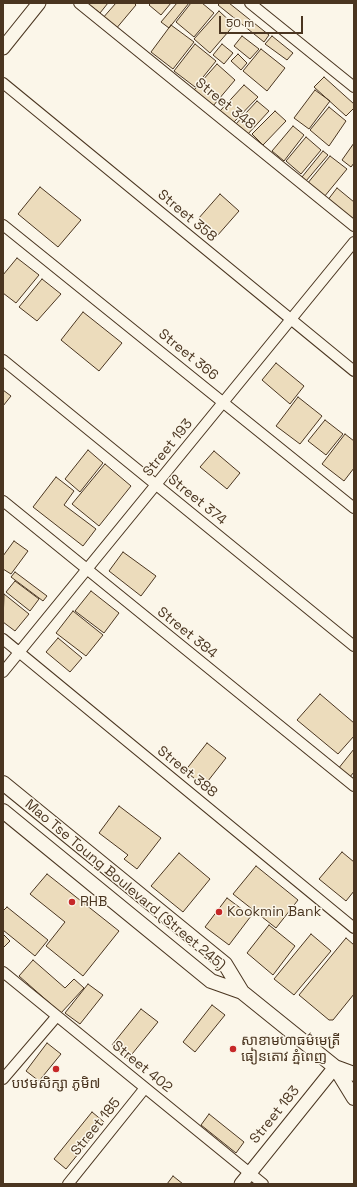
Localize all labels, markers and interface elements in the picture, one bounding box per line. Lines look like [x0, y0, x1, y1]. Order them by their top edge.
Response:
scale bar [221, 8, 305, 34]
text: 50 m [226, 15, 254, 31]
street label: Street 348 [192, 75, 258, 133]
street label: Street 358 [154, 186, 220, 246]
street label: Street 366 [155, 326, 221, 384]
street label: Street 193 [140, 416, 196, 480]
street label: Street 374 [164, 471, 230, 529]
street label: Street 384 [154, 604, 220, 662]
street label: Street 388 [154, 743, 220, 801]
street label: Mao Tse Toung Boulevard (Street 245) [21, 796, 229, 974]
place label: RHB [80, 894, 107, 910]
marker: RHB [67, 897, 77, 907]
place label: Kookmin Bank [227, 904, 321, 920]
marker: Kookmin Bank [214, 907, 224, 917]
place label: សាខាមហាធម៌មេត្រី ធៀនតោវ ភ្នំពេញ [241, 1033, 340, 1066]
street label: Street 402 [109, 1038, 175, 1096]
marker: សាខាមហាធម៌មេត្រី ធៀនតោវ ភ្នំពេញ [228, 1044, 238, 1054]
marker: បឋមសិក្សា ភូមិ៧ [51, 1064, 61, 1074]
place label: បឋមសិក្សា ភូមិ៧ [11, 1076, 101, 1092]
street label: Street 183 [247, 1083, 303, 1147]
street label: Street 185 [68, 1095, 124, 1159]

